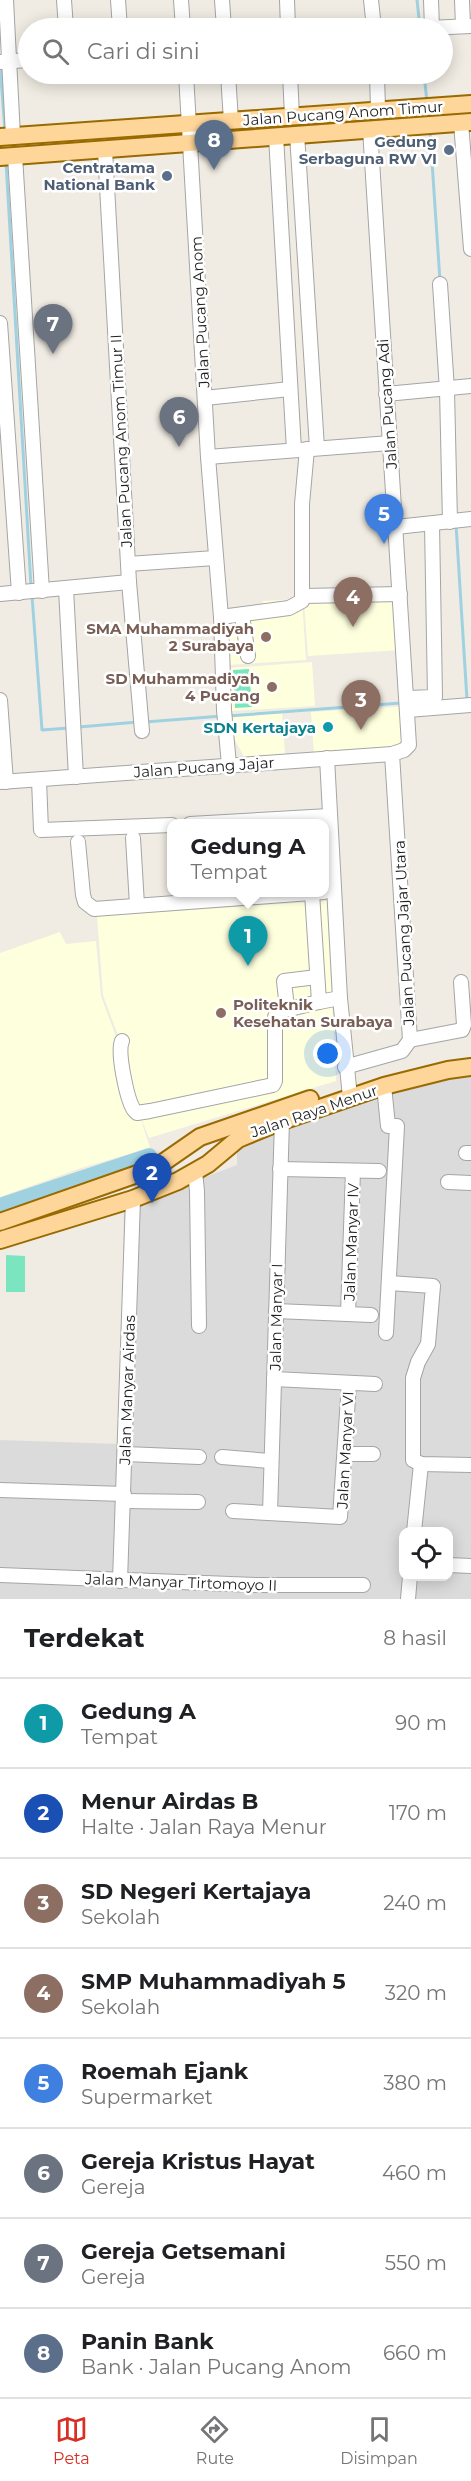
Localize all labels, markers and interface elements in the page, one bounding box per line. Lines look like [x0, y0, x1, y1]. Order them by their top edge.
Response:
search box [18, 18, 453, 84]
icon: search [39, 35, 72, 68]
text: Cari di sini [87, 38, 200, 65]
street label: Jalan Pucang Anom Timur [241, 97, 444, 130]
pin: 8 [194, 120, 234, 170]
place label: Gedung Serbaguna RW VI [299, 132, 437, 168]
marker: Gedung Serbaguna RW VI [442, 143, 456, 157]
place label: Centratama National Bank [43, 158, 155, 194]
marker: Centratama National Bank [160, 169, 174, 183]
street label: Jalan Pucang Anom [187, 236, 214, 389]
pin: 7 [34, 304, 72, 354]
street label: Jalan Pucang Anom Timur II [106, 334, 136, 549]
street label: Jalan Pucang Adi [373, 338, 401, 471]
pin: 6 [160, 398, 198, 447]
pin: 5 [364, 494, 404, 544]
pin: 4 [334, 578, 372, 627]
place label: SMA Muhammadiyah 2 Surabaya [86, 619, 254, 655]
marker: SMA Muhammadiyah 2 Surabaya [259, 630, 273, 644]
place label: SD Muhammadiyah 4 Pucang [106, 669, 260, 705]
marker: SD Muhammadiyah 4 Pucang [265, 680, 279, 694]
pin: 3 [342, 680, 380, 730]
place label: SDN Kertajaya [204, 718, 316, 737]
marker: SDN Kertajaya [321, 720, 335, 734]
street label: Jalan Pucang Jajar [132, 753, 275, 781]
popup [167, 819, 329, 897]
text: Gedung A [191, 833, 305, 860]
street label: Jalan Pucang Jajar Utara [390, 840, 418, 1027]
text: Tempat [191, 860, 268, 884]
pin: 1 [228, 916, 268, 966]
place label: Politeknik Kesehatan Surabaya [233, 995, 393, 1031]
marker: Politeknik Kesehatan Surabaya [214, 1006, 228, 1020]
your location [313, 1039, 342, 1068]
street label: Jalan Raya Menur [247, 1080, 380, 1142]
pin: 2 [132, 1154, 172, 1203]
street label: Jalan Manyar IV [339, 1182, 363, 1302]
street label: Jalan Manyar I [266, 1263, 286, 1372]
street label: Jalan Manyar Airdas [115, 1315, 139, 1466]
street label: Jalan Manyar VI [332, 1391, 358, 1510]
map controls [399, 1527, 453, 1581]
button: locate [399, 1527, 453, 1581]
street label: Jalan Manyar Tirtomoyo II [83, 1569, 278, 1595]
text: Terdekat [24, 1622, 145, 1654]
text: 8 hasil [383, 1626, 447, 1650]
text: Gedung A [81, 1698, 196, 1725]
text: 1 [40, 1711, 47, 1735]
text: 90 m [395, 1711, 447, 1735]
text: Tempat [81, 1725, 158, 1749]
text: Menur Airdas B [81, 1788, 258, 1815]
text: 2 [38, 1801, 49, 1825]
text: 170 m [389, 1801, 447, 1825]
text: Halte · Jalan Raya Menur [81, 1815, 327, 1839]
text: SD Negeri Kertajaya [81, 1878, 311, 1905]
text: 3 [38, 1891, 49, 1915]
text: 240 m [383, 1891, 447, 1915]
text: Sekolah [81, 1905, 160, 1929]
text: SMP Muhammadiyah 5 [81, 1968, 346, 1995]
text: 4 [37, 1981, 50, 2005]
text: 320 m [385, 1981, 447, 2005]
text: Sekolah [81, 1995, 160, 2019]
text: Roemah Ejank [81, 2058, 248, 2085]
text: 5 [38, 2071, 49, 2095]
text: 380 m [383, 2071, 447, 2095]
text: Supermarket [81, 2085, 213, 2109]
text: Gereja Kristus Hayat [81, 2148, 315, 2175]
text: 6 [37, 2161, 50, 2185]
text: 460 m [382, 2161, 447, 2185]
text: Gereja [81, 2175, 146, 2199]
text: Gereja Getsemani [81, 2238, 286, 2265]
text: 7 [37, 2251, 50, 2275]
text: 550 m [385, 2251, 447, 2275]
text: Gereja [81, 2265, 146, 2289]
text: Panin Bank [81, 2328, 214, 2355]
text: 8 [37, 2341, 50, 2365]
text: 660 m [383, 2341, 447, 2365]
text: Bank · Jalan Pucang Anom [81, 2355, 352, 2379]
tab: Peta [53, 2413, 90, 2468]
tab: Rute [196, 2413, 234, 2468]
tab: Disimpan [340, 2413, 418, 2468]

